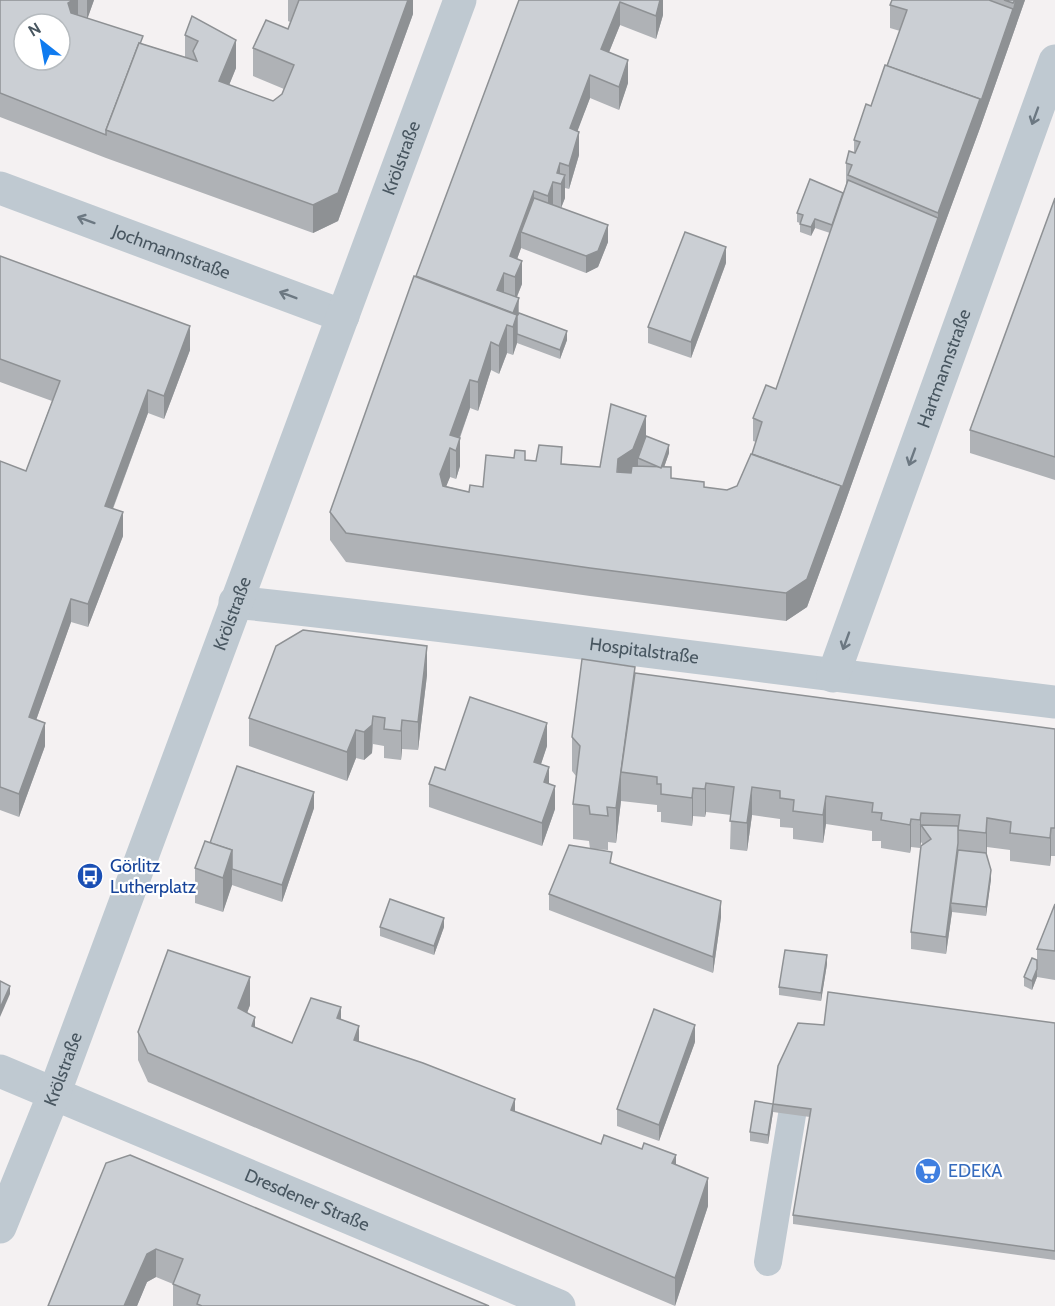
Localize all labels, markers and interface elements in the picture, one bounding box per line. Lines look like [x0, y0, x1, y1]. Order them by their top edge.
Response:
north arrow [12, 12, 72, 72]
text: N [25, 19, 44, 41]
one-way arrow [1029, 106, 1040, 125]
street label: Krölstraße [378, 118, 425, 198]
one-way arrow [77, 213, 95, 224]
street label: Jochmannstraße [109, 220, 233, 284]
one-way arrow [279, 289, 298, 300]
street label: Hartmannstraße [912, 306, 976, 431]
one-way arrow [906, 447, 917, 466]
street label: Krölstraße [209, 574, 256, 654]
one-way arrow [840, 631, 851, 650]
street label: Hospitalstraße [588, 633, 700, 669]
place label: Görlitz Lutherplatz [110, 855, 197, 898]
bus stop icon: Görlitz Lutherplatz [75, 861, 105, 891]
street label: Krölstraße [39, 1029, 87, 1109]
supermarket icon: EDEKA [913, 1156, 943, 1186]
place label: EDEKA [948, 1160, 1002, 1182]
street label: Dresdener Straße [241, 1164, 373, 1236]

